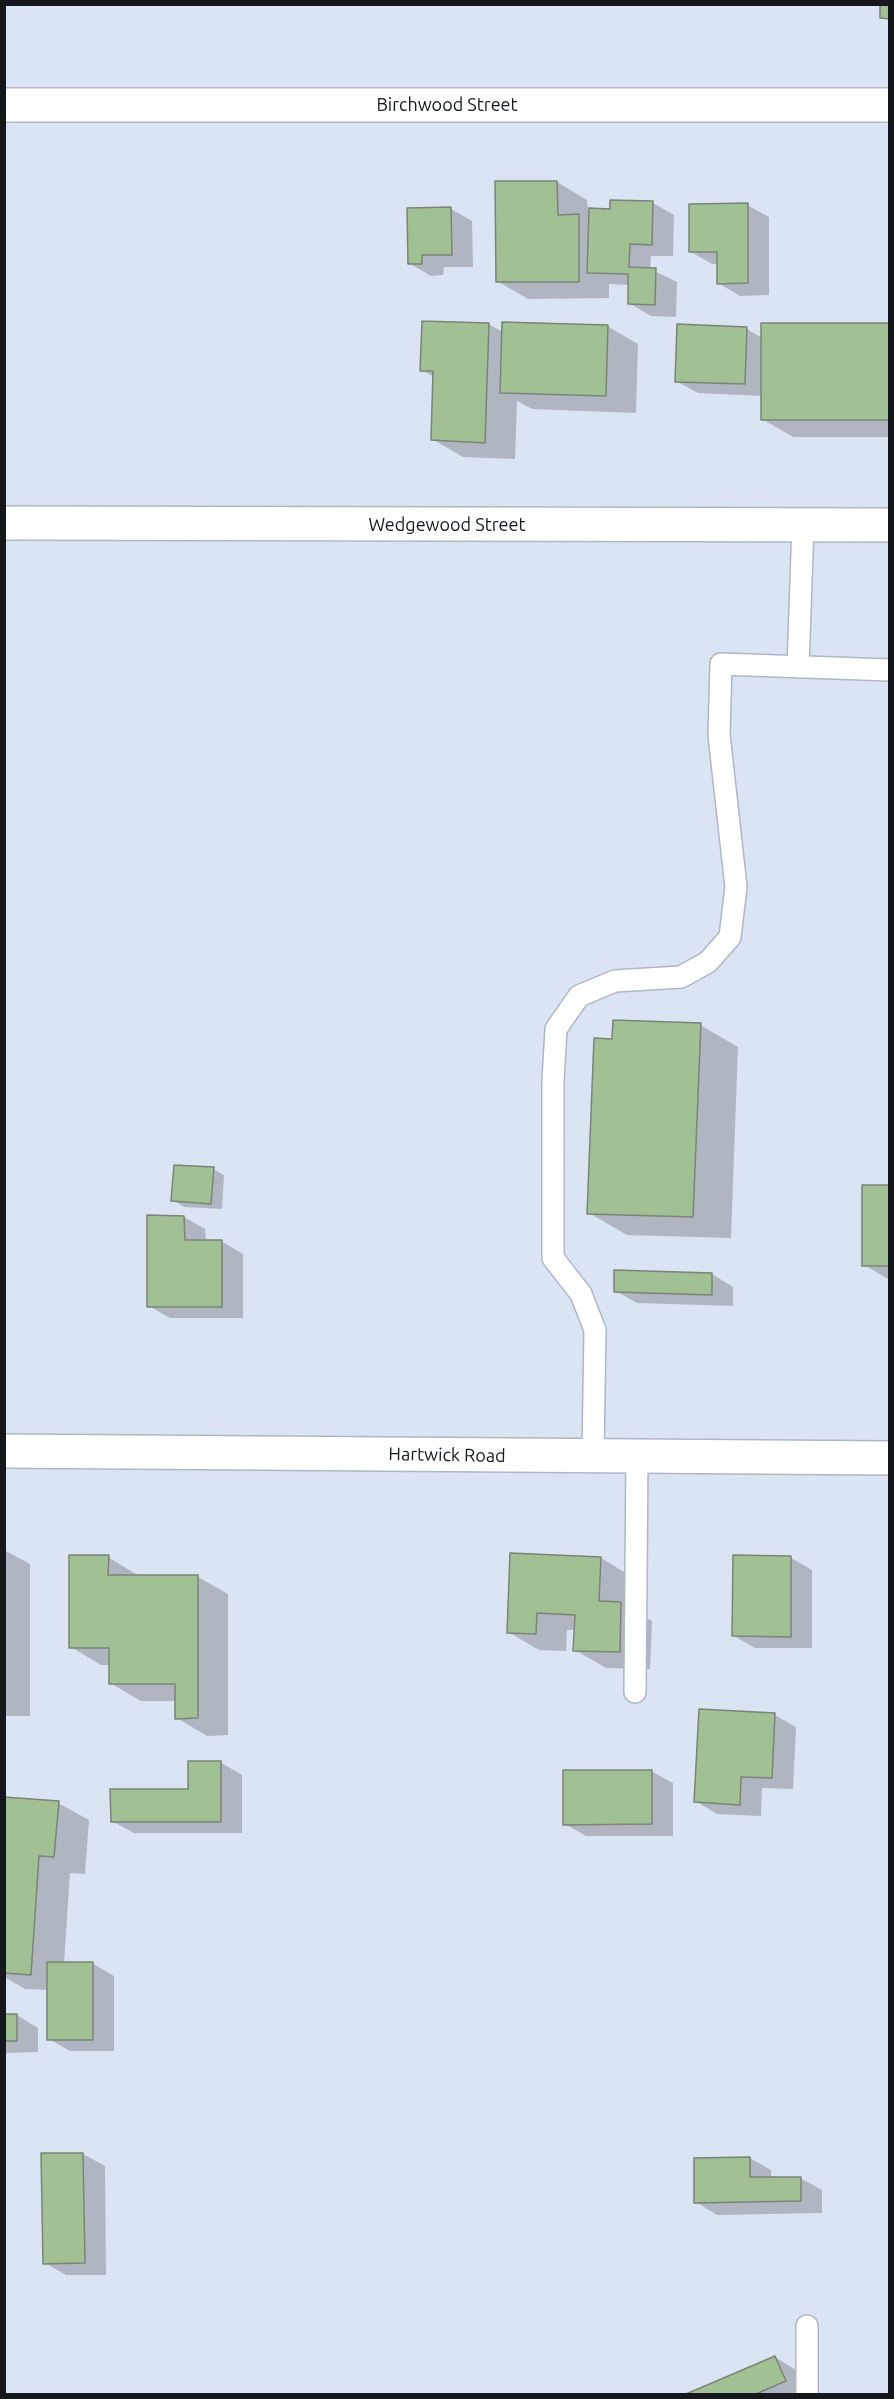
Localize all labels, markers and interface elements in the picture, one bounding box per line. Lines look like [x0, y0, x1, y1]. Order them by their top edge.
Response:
street label: Birchwood Street [376, 94, 518, 116]
street label: Wedgewood Street [368, 514, 526, 536]
street label: Hartwick Road [388, 1443, 506, 1467]

